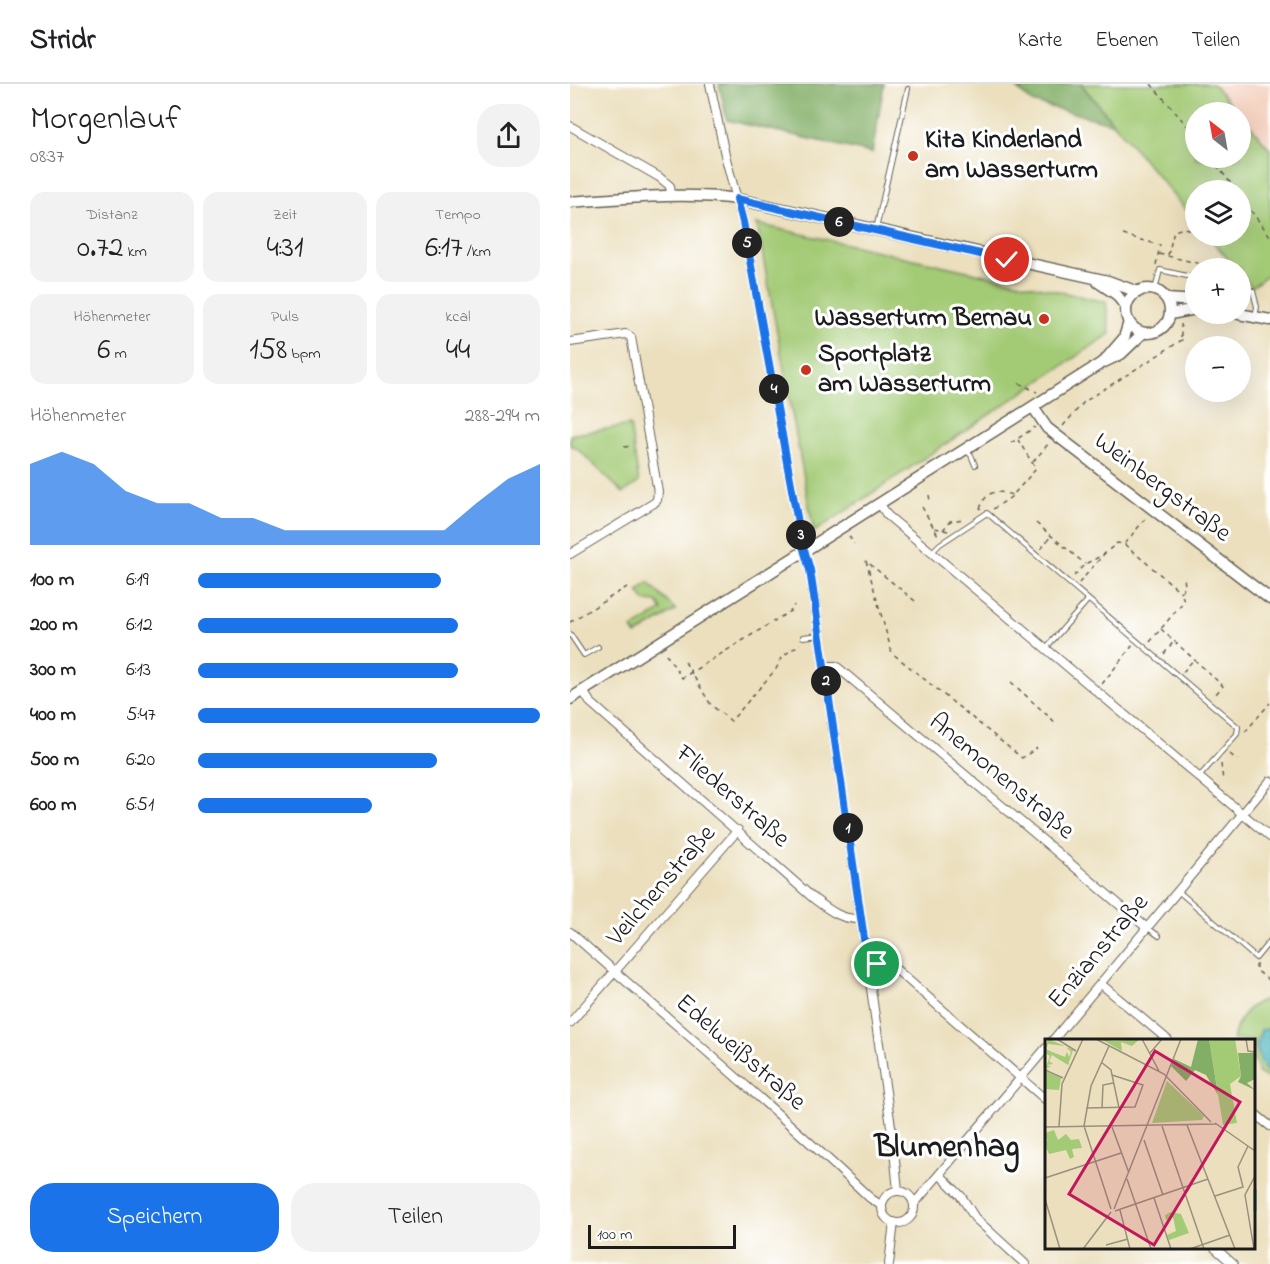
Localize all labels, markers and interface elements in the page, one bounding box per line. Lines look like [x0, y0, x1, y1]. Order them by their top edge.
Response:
text: Stridr [30, 21, 96, 62]
text: Karte [1018, 26, 1062, 56]
text: Ebenen [1095, 26, 1158, 56]
text: Teilen [1191, 26, 1240, 56]
text: Morgenlauf [30, 96, 181, 144]
north arrow [1185, 102, 1251, 168]
map controls [1185, 102, 1251, 402]
button: share [477, 104, 540, 167]
place label: Kita Kinderland am Wasserturm [925, 122, 1098, 190]
text: 08:37 [30, 143, 64, 172]
marker: Kita Kinderland am Wasserturm [906, 149, 920, 163]
button: layers [1185, 180, 1251, 246]
text: Distanz [86, 203, 138, 227]
text: Zeit [273, 203, 297, 227]
text: Tempo [435, 203, 481, 227]
pin: 6 [824, 207, 854, 237]
text: 6 [835, 210, 843, 234]
text: 0.72 [77, 227, 123, 271]
text: 4:31 [267, 227, 303, 271]
text: 6:17 [425, 227, 463, 271]
pin: 5 [732, 228, 762, 258]
text: 5 [742, 231, 752, 255]
pin [981, 234, 1032, 285]
text: km [123, 240, 147, 264]
text: /km [463, 240, 491, 264]
icon: check [990, 243, 1023, 276]
button: + [1185, 258, 1251, 324]
place label: Wasserturm Bernau [815, 300, 1032, 338]
text: Höhenmeter [74, 305, 150, 329]
text: Puls [271, 305, 299, 329]
text: kcal [445, 305, 471, 329]
marker: Wasserturm Bernau [1037, 312, 1051, 326]
text: 6 [97, 329, 110, 373]
text: 158 [249, 329, 287, 373]
text: 44 [446, 329, 470, 373]
place label: Sportplatz am Wasserturm [818, 336, 991, 404]
button: − [1185, 336, 1251, 402]
text: m [110, 342, 127, 366]
text: bpm [287, 342, 321, 366]
marker: Sportplatz am Wasserturm [799, 363, 813, 377]
pin: 4 [759, 374, 789, 404]
text: 4 [771, 377, 777, 401]
text: Höhenmeter [30, 402, 126, 431]
text: 288–294 m [465, 402, 540, 431]
street label: Weinbergstraße [1085, 424, 1239, 553]
pin: 3 [786, 520, 816, 550]
text: 3 [798, 523, 804, 547]
text: 100 m [30, 566, 74, 595]
text: 6:19 [126, 566, 149, 595]
text: 200 m [30, 611, 78, 640]
text: 6:12 [126, 611, 153, 640]
text: 300 m [30, 656, 76, 685]
text: 6:13 [126, 656, 151, 685]
pin: 2 [811, 666, 841, 696]
text: 2 [822, 669, 830, 693]
text: 400 m [30, 701, 76, 730]
text: 5:47 [126, 701, 156, 730]
street label: Anemonenstraße [920, 704, 1083, 850]
street label: Fliederstraße [666, 736, 798, 858]
text: 500 m [30, 746, 79, 775]
text: 6:20 [126, 746, 155, 775]
text: 600 m [30, 791, 77, 820]
text: 6:51 [126, 791, 154, 820]
pin: 1 [833, 813, 863, 843]
street label: Veilchenstraße [598, 816, 726, 956]
text: 1 [845, 816, 851, 840]
street label: Enzianstraße [1039, 886, 1159, 1018]
pin [851, 938, 902, 989]
icon: arrive [860, 947, 893, 980]
street label: Edelweißstraße [666, 985, 814, 1121]
inset map [1045, 1039, 1255, 1249]
district label: Blumenhag [872, 1125, 1020, 1173]
button: Speichern [30, 1183, 279, 1252]
button: Teilen [291, 1183, 540, 1252]
scale bar [588, 1222, 736, 1250]
text: 100 m [597, 1223, 632, 1247]

